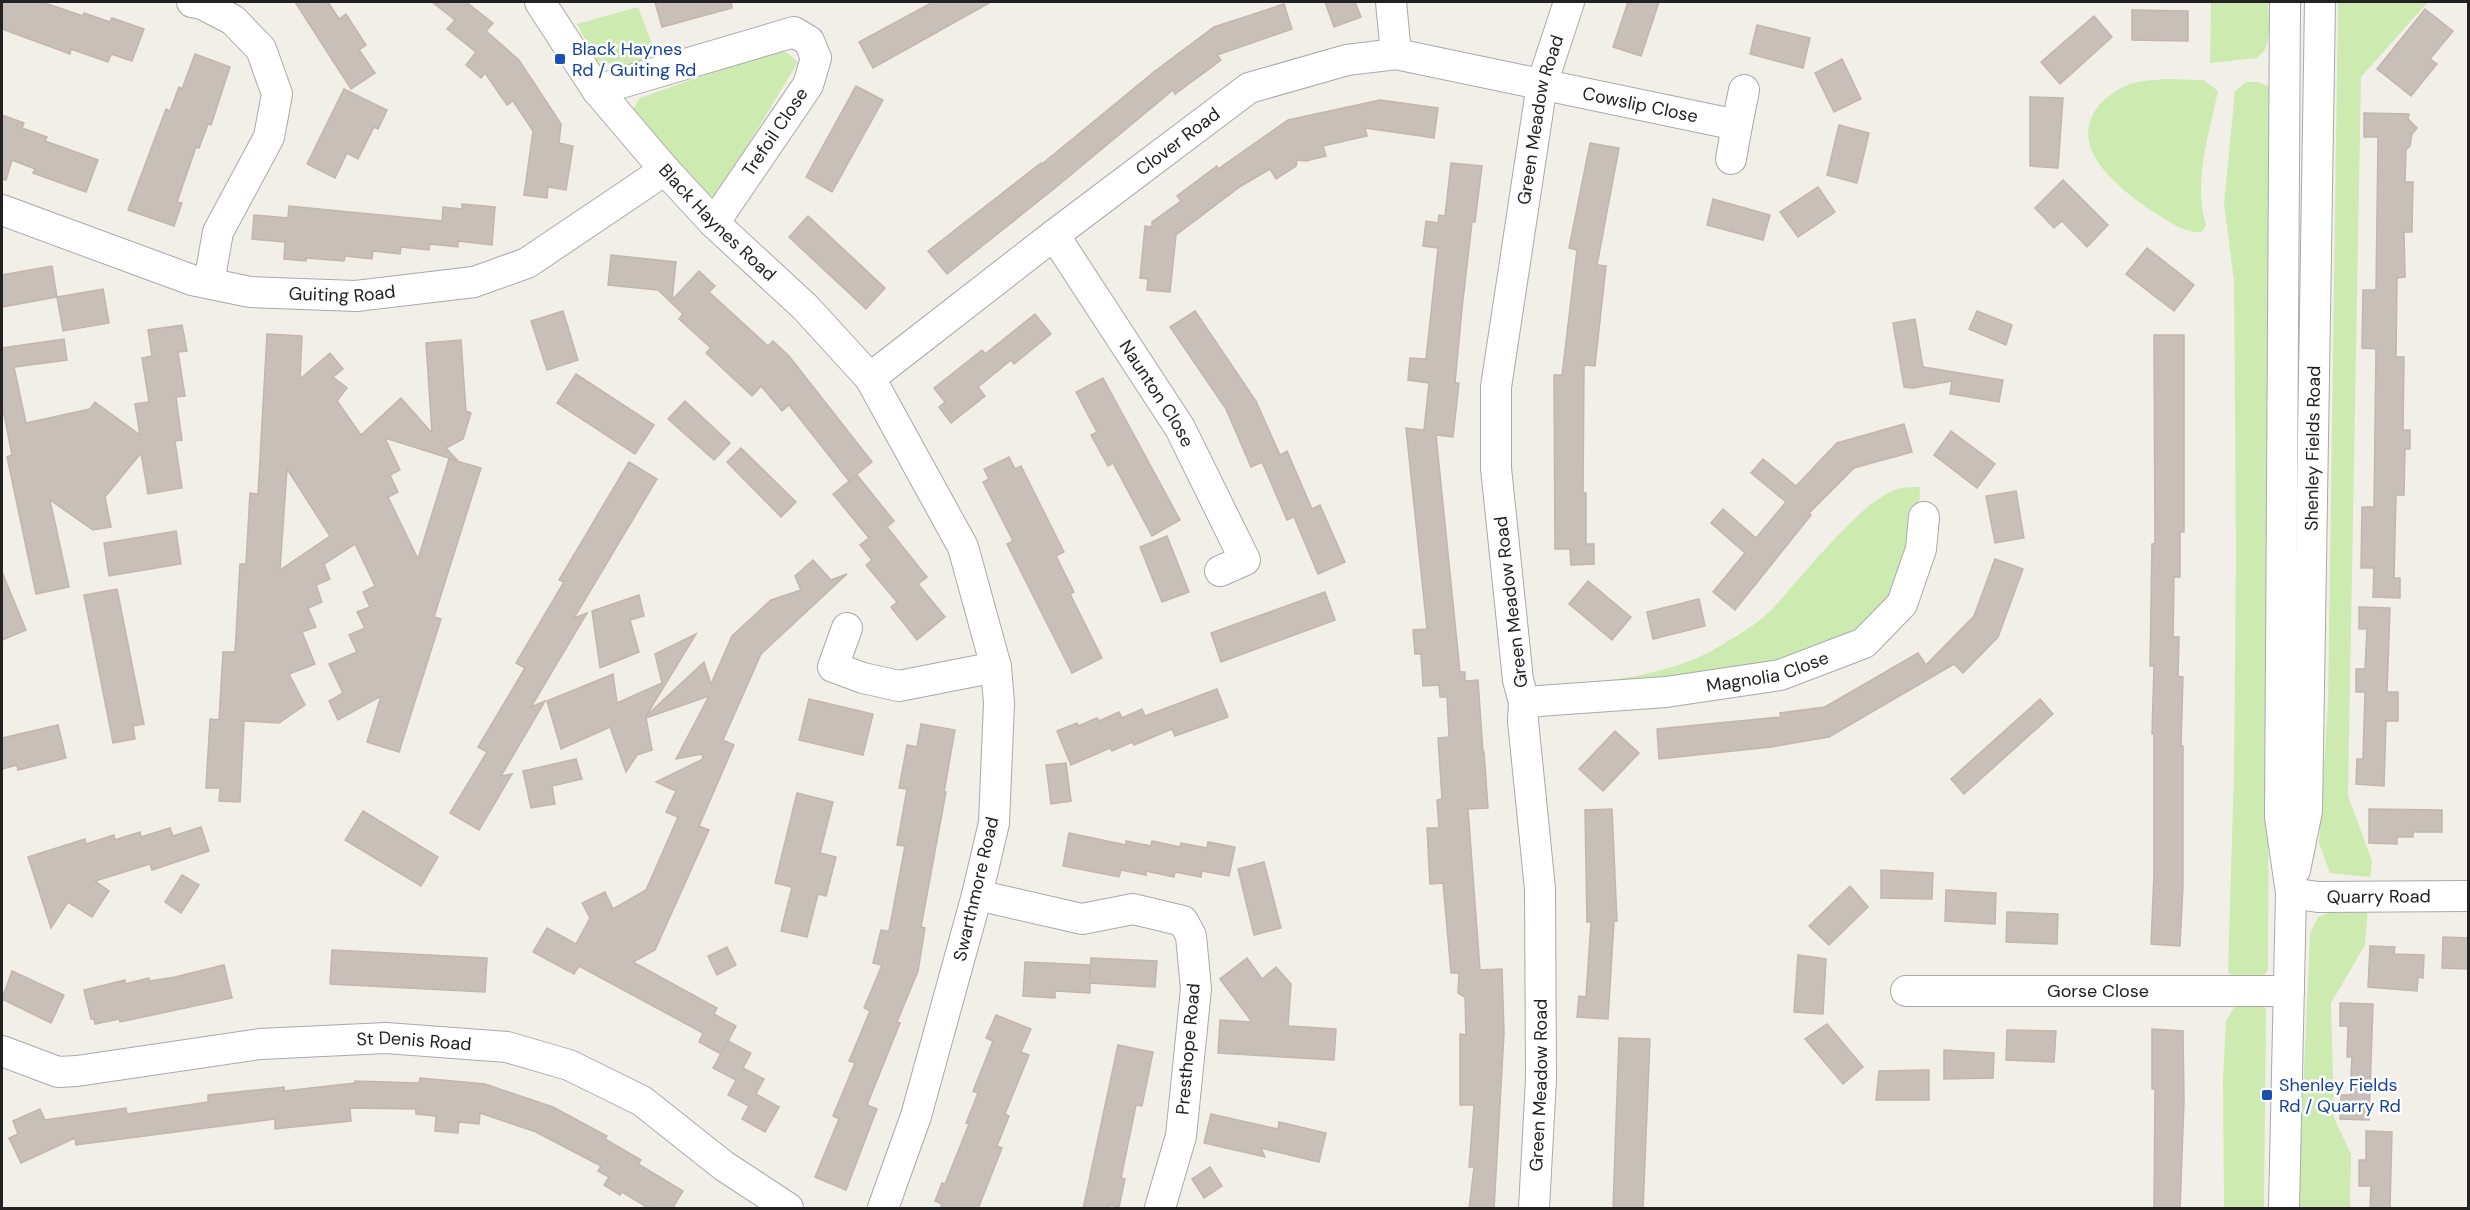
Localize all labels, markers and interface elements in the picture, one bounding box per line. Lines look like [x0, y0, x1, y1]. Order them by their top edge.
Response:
street label: Green Meadow Road [1512, 32, 1569, 206]
place label: Black Haynes Rd / Guiting Rd [572, 37, 696, 82]
marker: Black Haynes Rd / Guiting Rd [553, 52, 567, 66]
street label: Cowslip Close [1580, 81, 1700, 129]
street label: Trefoil Close [737, 83, 813, 181]
street label: Clover Road [1131, 102, 1225, 181]
street label: Black Haynes Road [653, 159, 781, 286]
street label: Guiting Road [288, 279, 397, 308]
street label: Naunton Close [1114, 335, 1199, 451]
street label: Shenley Fields Road [2300, 365, 2326, 531]
street label: Green Meadow Road [1489, 515, 1533, 689]
street label: Magnolia Close [1705, 646, 1832, 698]
street label: Swarthmore Road [948, 814, 1004, 964]
street label: Quarry Road [2327, 884, 2431, 909]
street label: Gorse Close [2047, 979, 2149, 1003]
street label: Presthope Road [1170, 982, 1206, 1116]
street label: Green Meadow Road [1524, 999, 1553, 1172]
street label: St Denis Road [356, 1026, 472, 1056]
place label: Shenley Fields Rd / Quarry Rd [2279, 1073, 2401, 1118]
marker: Shenley Fields Rd / Quarry Rd [2260, 1088, 2274, 1102]

